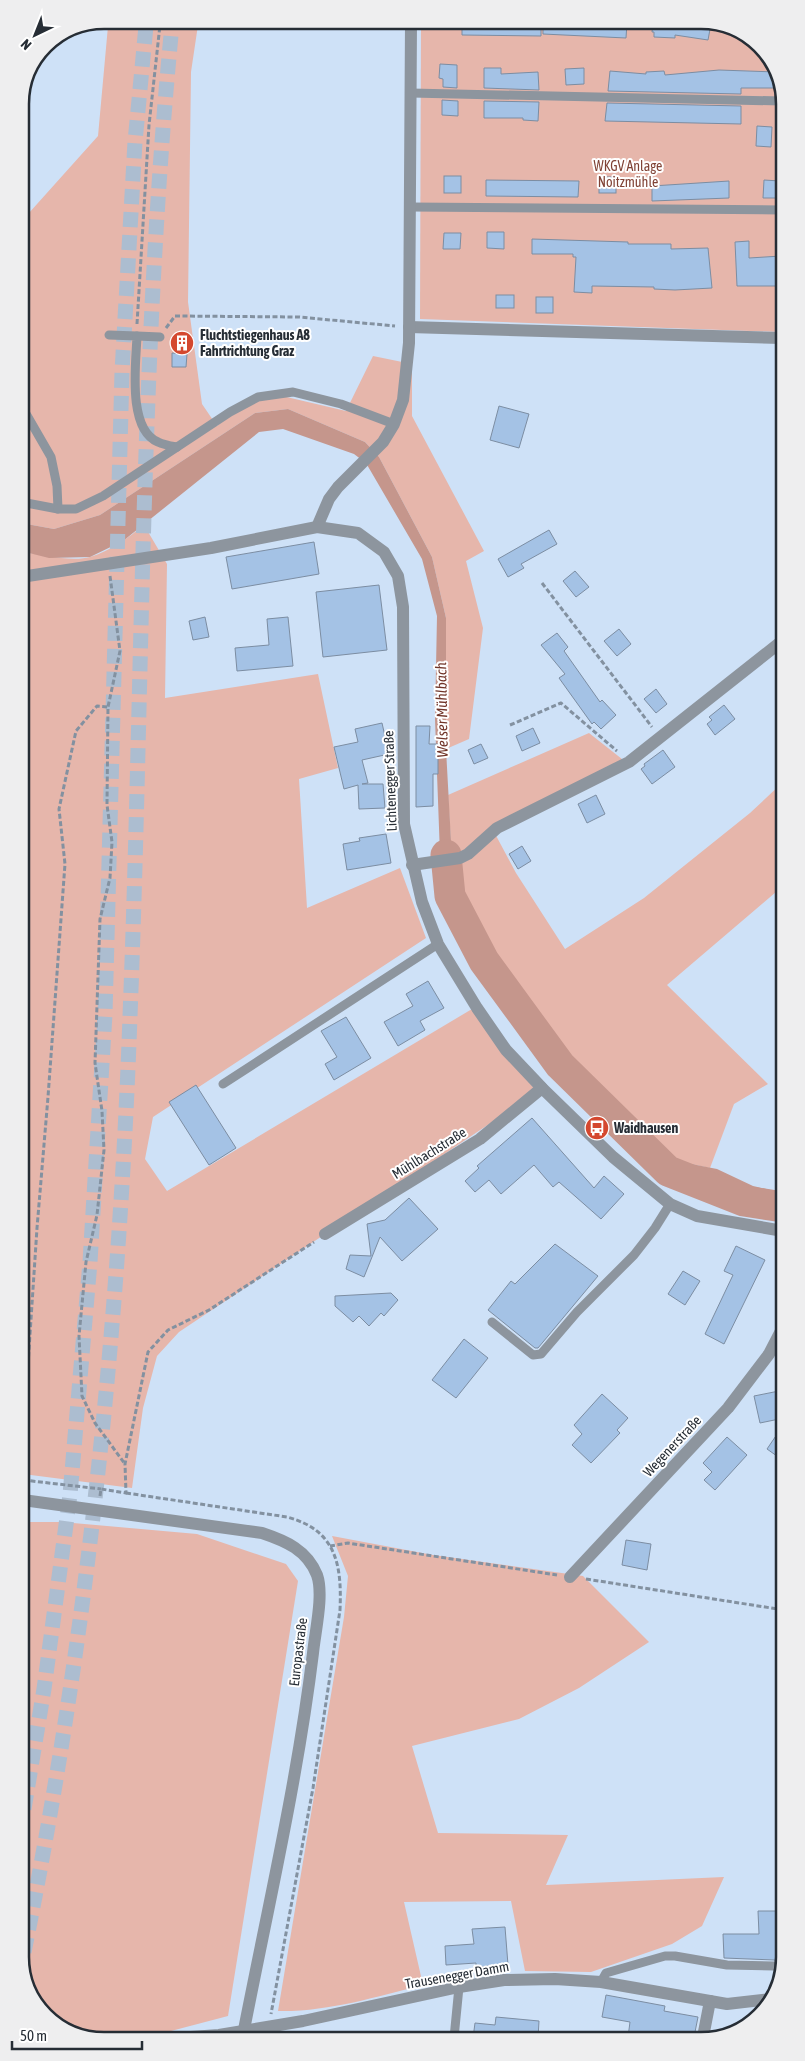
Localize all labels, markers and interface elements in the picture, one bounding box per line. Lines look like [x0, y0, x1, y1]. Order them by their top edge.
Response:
north arrow [10, 10, 60, 60]
text: N [18, 36, 35, 53]
park label: WKGV Anlage Noitzmühle [594, 158, 662, 190]
place label: Fluchtstiegenhaus A8 Fahrtrichtung Graz [200, 327, 310, 359]
building icon: Fluchtstiegenhaus A8 Fahrtrichtung Graz [169, 330, 195, 356]
water label: Welser Mühlbach [432, 662, 451, 758]
street label: Lichtenegger Straße [380, 730, 400, 832]
bus stop icon: Waidhausen [584, 1115, 610, 1141]
place label: Waidhausen [613, 1120, 678, 1136]
street label: Mühlbachstraße [389, 1124, 469, 1182]
street label: Wegenerstraße [640, 1412, 704, 1480]
street label: Europastraße [286, 1617, 310, 1687]
street label: Trausenegger Damm [404, 1958, 510, 1992]
scale bar [12, 2018, 142, 2050]
text: 50 m [20, 2027, 47, 2044]

